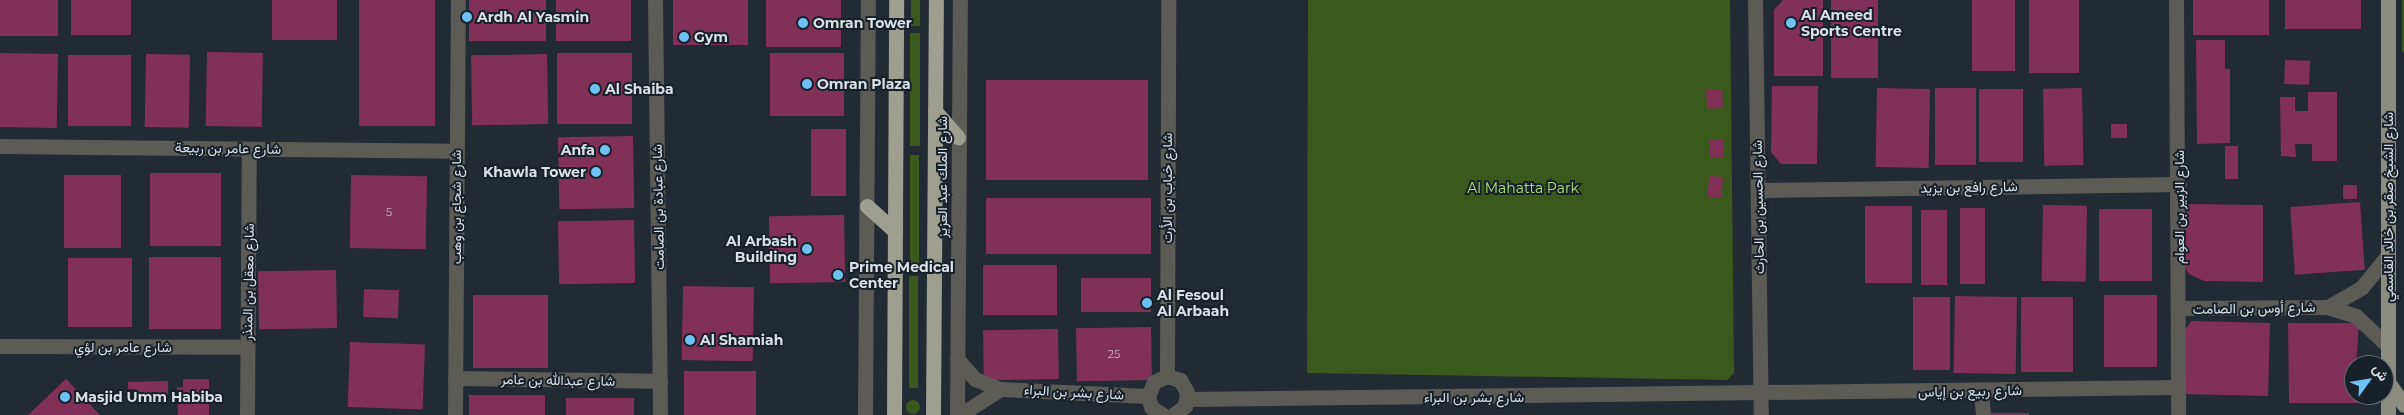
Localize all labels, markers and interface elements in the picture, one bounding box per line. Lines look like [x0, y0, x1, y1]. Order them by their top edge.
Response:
place label: Al Ameed Sports Centre [1801, 7, 1902, 40]
place label: Ardh Al Yasmin [477, 9, 589, 25]
marker: Ardh Al Yasmin [461, 11, 473, 23]
place label: Omran Tower [813, 15, 912, 31]
marker: Omran Tower [797, 17, 809, 29]
marker: Al Ameed Sports Centre [1785, 17, 1797, 29]
place label: Gym [694, 29, 728, 45]
marker: Gym [678, 31, 690, 43]
place label: Omran Plaza [817, 76, 911, 92]
marker: Omran Plaza [801, 78, 813, 90]
place label: Al Shaiba [605, 81, 674, 97]
marker: Al Shaiba [589, 83, 601, 95]
street label: شارع الشيخ صقر بن خالد القاسمي [2380, 112, 2396, 302]
street label: شارع الملك عبد العزيز [934, 116, 950, 238]
street label: شارع خباب بن الأرت [1159, 133, 1175, 243]
street label: شارع عامر بن ربيعة [175, 139, 281, 157]
street label: شارع الحسين بن الحارث [1748, 140, 1768, 274]
place label: Anfa [561, 142, 595, 158]
marker: Anfa [599, 144, 611, 156]
street label: شارع عبادة بن الصامت [649, 144, 667, 270]
street label: شارع شجاع بن وهب [448, 150, 464, 264]
street label: شارع الزبير بن العوام [2171, 150, 2187, 264]
place label: Khawla Tower [483, 164, 586, 180]
marker: Khawla Tower [590, 166, 602, 178]
street label: شارع رافع بن يزيد [1920, 178, 2018, 196]
park label: Al Mahatta Park [1467, 180, 1579, 196]
house number: 5 [386, 205, 392, 219]
street label: شارع معقل بن المنذر [239, 223, 257, 341]
place label: Al Arbash Building [726, 233, 797, 266]
marker: Al Arbash Building [801, 243, 813, 255]
place label: Prime Medical Center [849, 259, 954, 292]
marker: Prime Medical Center [831, 268, 845, 282]
place label: Al Fesoul Al Arbaah [1157, 287, 1229, 320]
marker: Al Fesoul Al Arbaah [1141, 297, 1153, 309]
street label: شارع أوس بن الصامت [2192, 299, 2316, 317]
place label: Al Shamiah [700, 332, 783, 348]
marker: Al Shamiah [684, 334, 696, 346]
street label: شارع عامر بن لؤي [74, 339, 172, 355]
house number: 25 [1108, 347, 1120, 361]
north arrow [2344, 355, 2394, 405]
text: ش [2369, 361, 2393, 384]
street label: شارع عبدالله بن عامر [501, 371, 615, 389]
street label: شارع بشر بن البراء [1024, 381, 1124, 403]
street label: شارع ربيع بن إياس [1918, 382, 2022, 400]
place label: Masjid Umm Habiba [75, 389, 223, 405]
street label: شارع بشر بن البراء [1424, 389, 1524, 405]
marker: Masjid Umm Habiba [59, 391, 71, 403]

